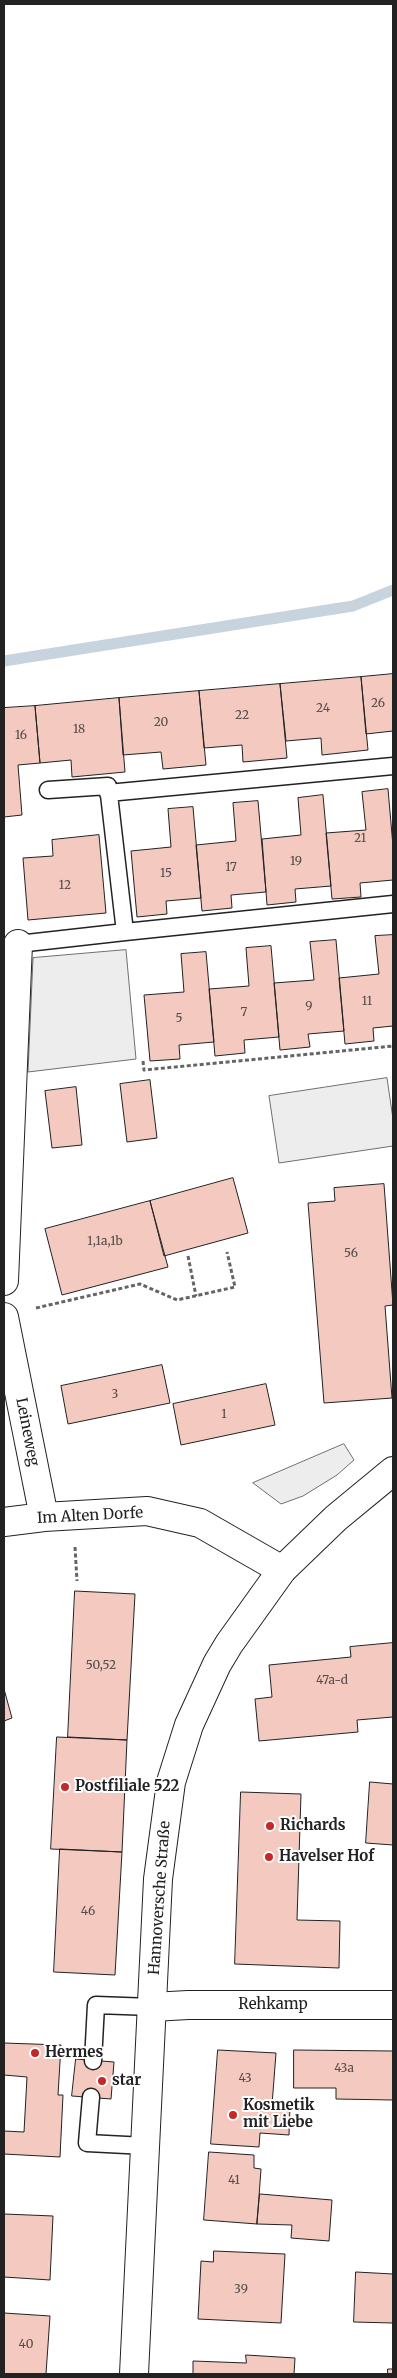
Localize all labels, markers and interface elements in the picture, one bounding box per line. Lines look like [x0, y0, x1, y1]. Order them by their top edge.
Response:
house number: 26 [371, 697, 385, 711]
house number: 24 [316, 702, 330, 716]
house number: 22 [235, 709, 249, 723]
house number: 20 [154, 716, 168, 730]
house number: 18 [73, 723, 85, 737]
house number: 16 [15, 729, 27, 743]
house number: 21 [354, 832, 366, 846]
house number: 19 [290, 855, 302, 869]
house number: 17 [225, 861, 237, 875]
house number: 15 [160, 867, 172, 881]
house number: 12 [59, 879, 71, 893]
house number: 11 [362, 995, 372, 1009]
house number: 9 [305, 1000, 313, 1014]
house number: 7 [241, 1006, 247, 1020]
house number: 5 [175, 1012, 183, 1026]
house number: 1,1a,1b [87, 1235, 123, 1249]
house number: 56 [344, 1247, 358, 1261]
house number: 3 [112, 1388, 118, 1402]
street label: Leineweg [12, 1396, 42, 1468]
house number: 1 [221, 1408, 227, 1422]
street label: Im Alten Dorfe [36, 1504, 144, 1528]
house number: 50,52 [86, 1659, 116, 1673]
house number: 47a-d [316, 1674, 348, 1688]
place label: Postfiliale 522 [75, 1778, 179, 1796]
marker: Postfiliale 522 [59, 1781, 71, 1793]
place label: Richards [280, 1817, 345, 1835]
street label: Hannoversche Straße [146, 1820, 174, 1976]
marker: Richards [264, 1820, 276, 1832]
place label: Havelser Hof [279, 1848, 374, 1866]
marker: Havelser Hof [263, 1851, 275, 1863]
house number: 46 [81, 1905, 95, 1919]
street label: Rehkamp [238, 1996, 308, 2014]
place label: Hermes [45, 2044, 103, 2062]
marker: Hermes [29, 2047, 41, 2059]
house number: 43a [334, 2062, 354, 2076]
place label: star [112, 2072, 141, 2090]
house number: 43 [238, 2072, 252, 2086]
marker: star [96, 2075, 108, 2087]
place label: Kosmetik mit Liebe [243, 2097, 315, 2132]
marker: Kosmetik mit Liebe [227, 2109, 239, 2121]
house number: 41 [228, 2174, 240, 2188]
house number: 39 [234, 2283, 248, 2297]
house number: 40 [19, 2338, 33, 2352]

